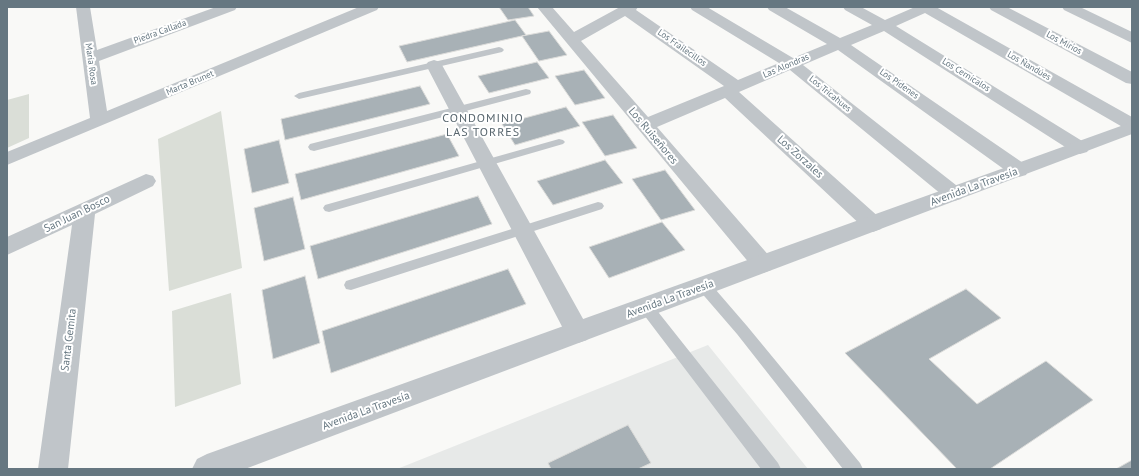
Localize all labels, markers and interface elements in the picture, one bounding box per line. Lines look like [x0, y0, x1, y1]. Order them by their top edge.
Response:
street label: Piedra Callada [132, 17, 188, 47]
street label: Los Frailecillos [655, 27, 709, 69]
street label: Los Mirios [1044, 29, 1084, 57]
street label: María Rosa [83, 42, 99, 86]
street label: Los Ñandúes [1005, 49, 1053, 83]
street label: Las Alondras [761, 51, 811, 81]
street label: Los Cernícalos [940, 56, 992, 94]
street label: Los Pidenes [877, 67, 921, 101]
street label: Marta Brunet [165, 68, 215, 98]
street label: Los Tricahues [807, 74, 853, 114]
street label: Los Ruiseñores [625, 105, 681, 167]
district label: CONDOMINIO LAS TORRES [442, 112, 524, 140]
street label: Los Zorzales [774, 133, 826, 181]
street label: Avenida La Travesía [929, 165, 1019, 209]
street label: San Juan Bosco [42, 192, 112, 236]
street label: Avenida La Travesía [625, 277, 715, 321]
street label: Santa Gemita [59, 308, 79, 372]
street label: Avenida La Travesía [321, 389, 411, 433]

